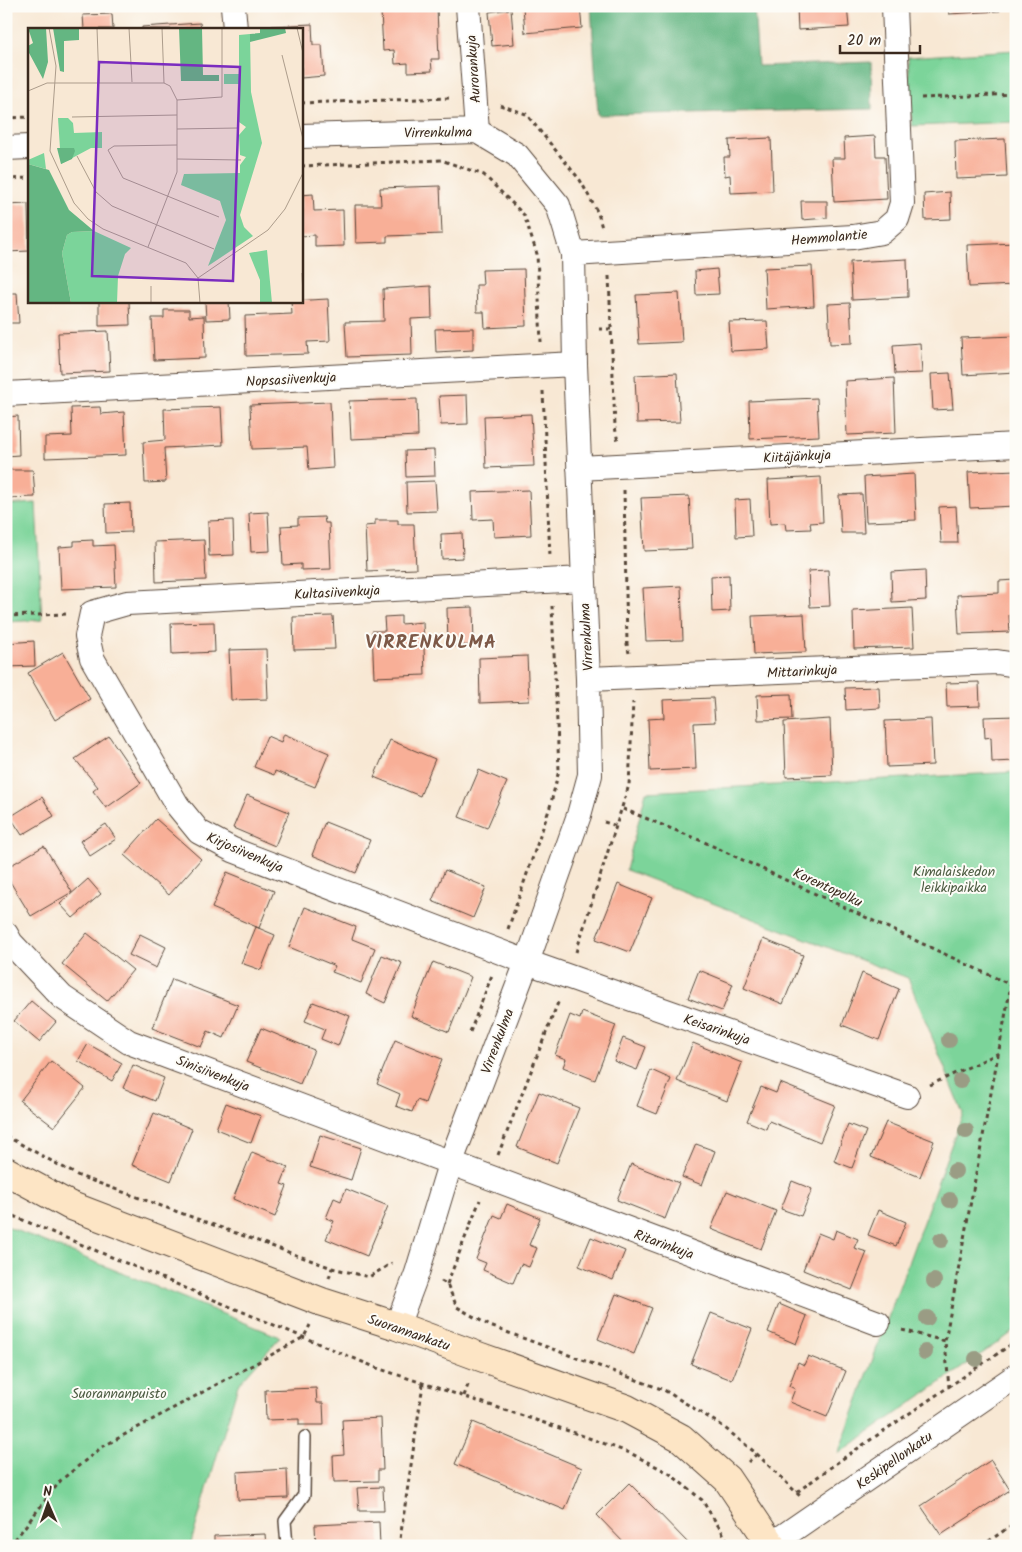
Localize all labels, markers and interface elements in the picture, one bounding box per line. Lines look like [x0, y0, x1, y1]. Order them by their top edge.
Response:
scale bar [840, 22, 920, 54]
inset map [28, 28, 302, 302]
text: 20 m [847, 29, 881, 53]
street label: Aurorankuja [461, 34, 487, 104]
street label: Virrenkulma [404, 121, 472, 145]
street label: Hemmolantie [790, 224, 869, 252]
street label: Nopsasiivenkuja [245, 367, 337, 393]
street label: Kiitäjänkuja [763, 444, 832, 470]
street label: Kultasiivenkuja [293, 580, 381, 606]
street label: Virrenkulma [574, 602, 600, 672]
district label: VIRRENKULMA [365, 628, 497, 658]
street label: Mittarinkuja [766, 659, 838, 685]
street label: Kirjosiivenkuja [203, 827, 287, 879]
park label: Kimalaiskedon leikkipaikka [913, 861, 995, 899]
street label: Korentopolku [789, 862, 866, 914]
street label: Virrenkulma [475, 1006, 520, 1077]
street label: Keisarinkuja [680, 1008, 753, 1052]
street label: Sinisiivenkuja [173, 1050, 253, 1098]
street label: Ritarinkuja [631, 1224, 697, 1266]
street label: Suorannankatu [364, 1309, 453, 1357]
park label: Suorannanpuisto [71, 1383, 167, 1405]
street label: Keskipellonkatu [852, 1426, 938, 1495]
north arrow [22, 1480, 72, 1530]
text: N [43, 1481, 53, 1503]

